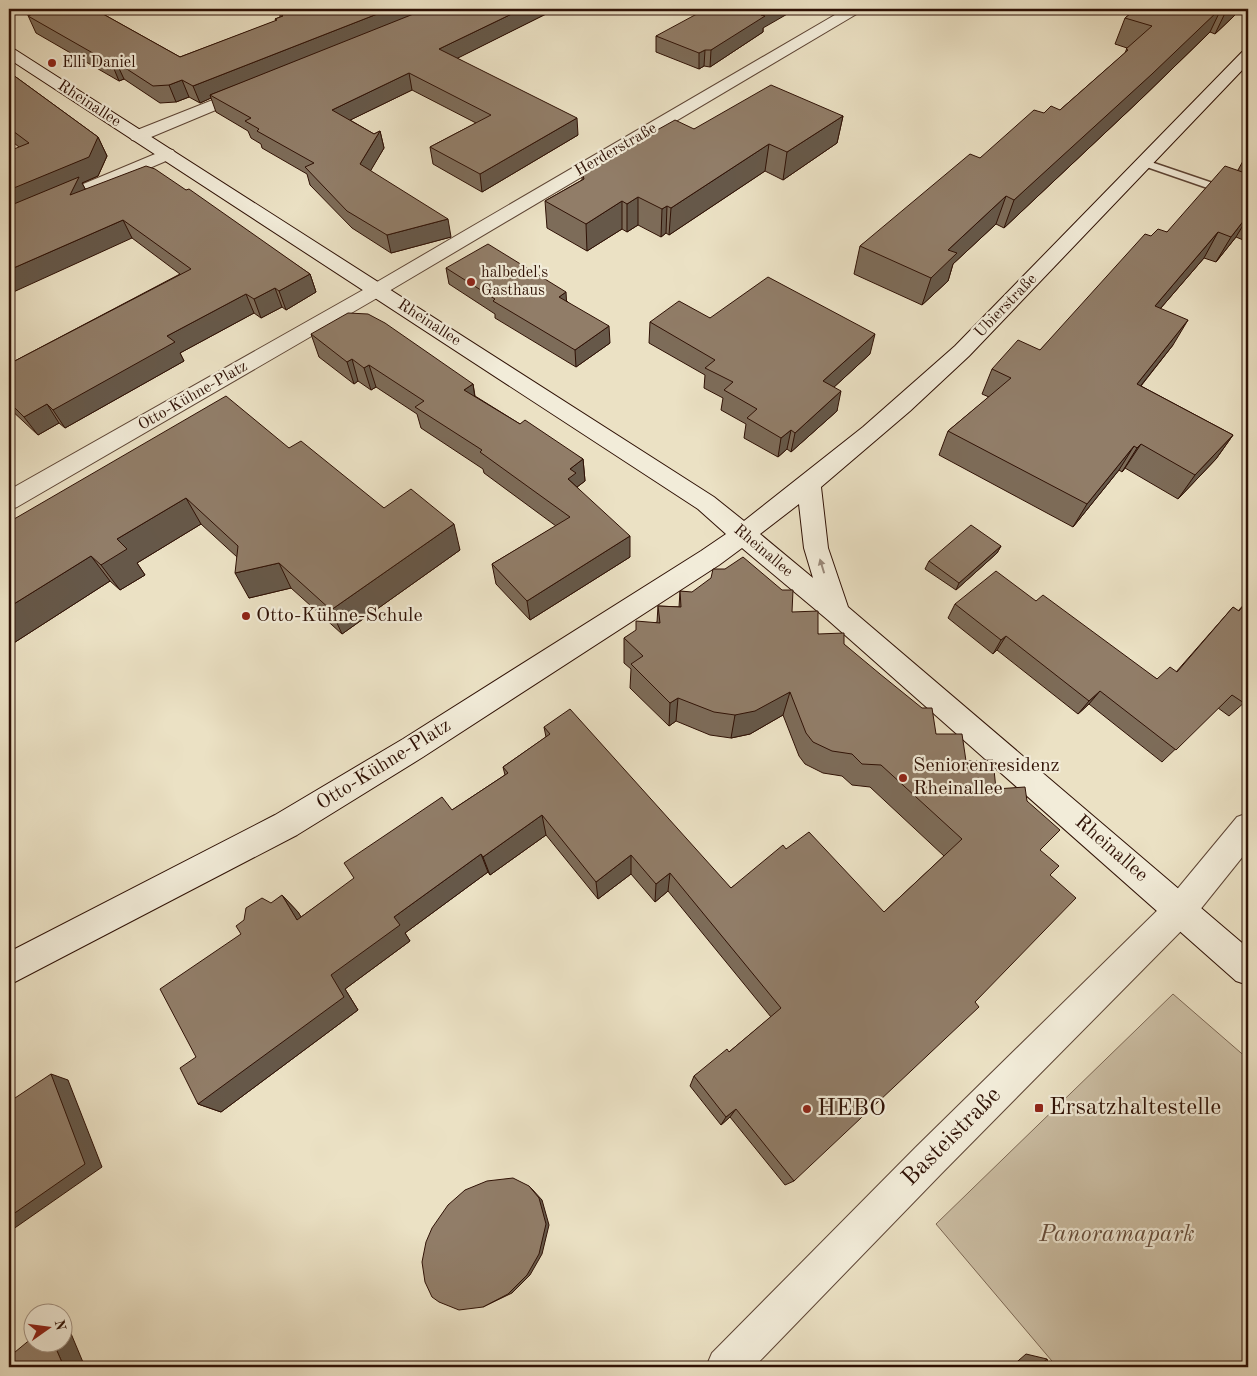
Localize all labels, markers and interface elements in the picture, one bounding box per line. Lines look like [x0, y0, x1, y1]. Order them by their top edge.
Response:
place label: Elli Daniel [62, 55, 136, 71]
marker: Elli Daniel [46, 57, 58, 69]
street label: Rheinallee [55, 78, 123, 130]
street label: Herderstraße [572, 120, 660, 180]
place label: halbedel's Gasthaus [481, 265, 548, 299]
street label: Ubierstraße [972, 271, 1040, 341]
marker: halbedel's Gasthaus [465, 276, 477, 288]
street label: Rheinallee [395, 297, 463, 349]
street label: Otto-Kühne-Platz [136, 358, 250, 434]
street label: Rheinallee [730, 522, 796, 580]
one-way arrow [818, 558, 826, 573]
place label: Otto-Kühne-Schule [256, 606, 423, 626]
marker: Otto-Kühne-Schule [240, 610, 252, 622]
street label: Otto-Kühne-Platz [313, 716, 455, 814]
place label: Seniorenresidenz Rheinallee [913, 756, 1060, 799]
marker: Seniorenresidenz Rheinallee [897, 772, 909, 784]
street label: Rheinallee [1071, 812, 1151, 886]
street label: Basteistraße [898, 1083, 1006, 1191]
place label: Ersatzhaltestelle [1049, 1096, 1221, 1120]
place label: HEBO [817, 1097, 886, 1121]
marker: Ersatzhaltestelle [1033, 1102, 1045, 1114]
marker: HEBO [801, 1103, 813, 1115]
park label: Panoramapark [1038, 1223, 1195, 1247]
north arrow [22, 1304, 72, 1354]
text: N [52, 1318, 68, 1332]

